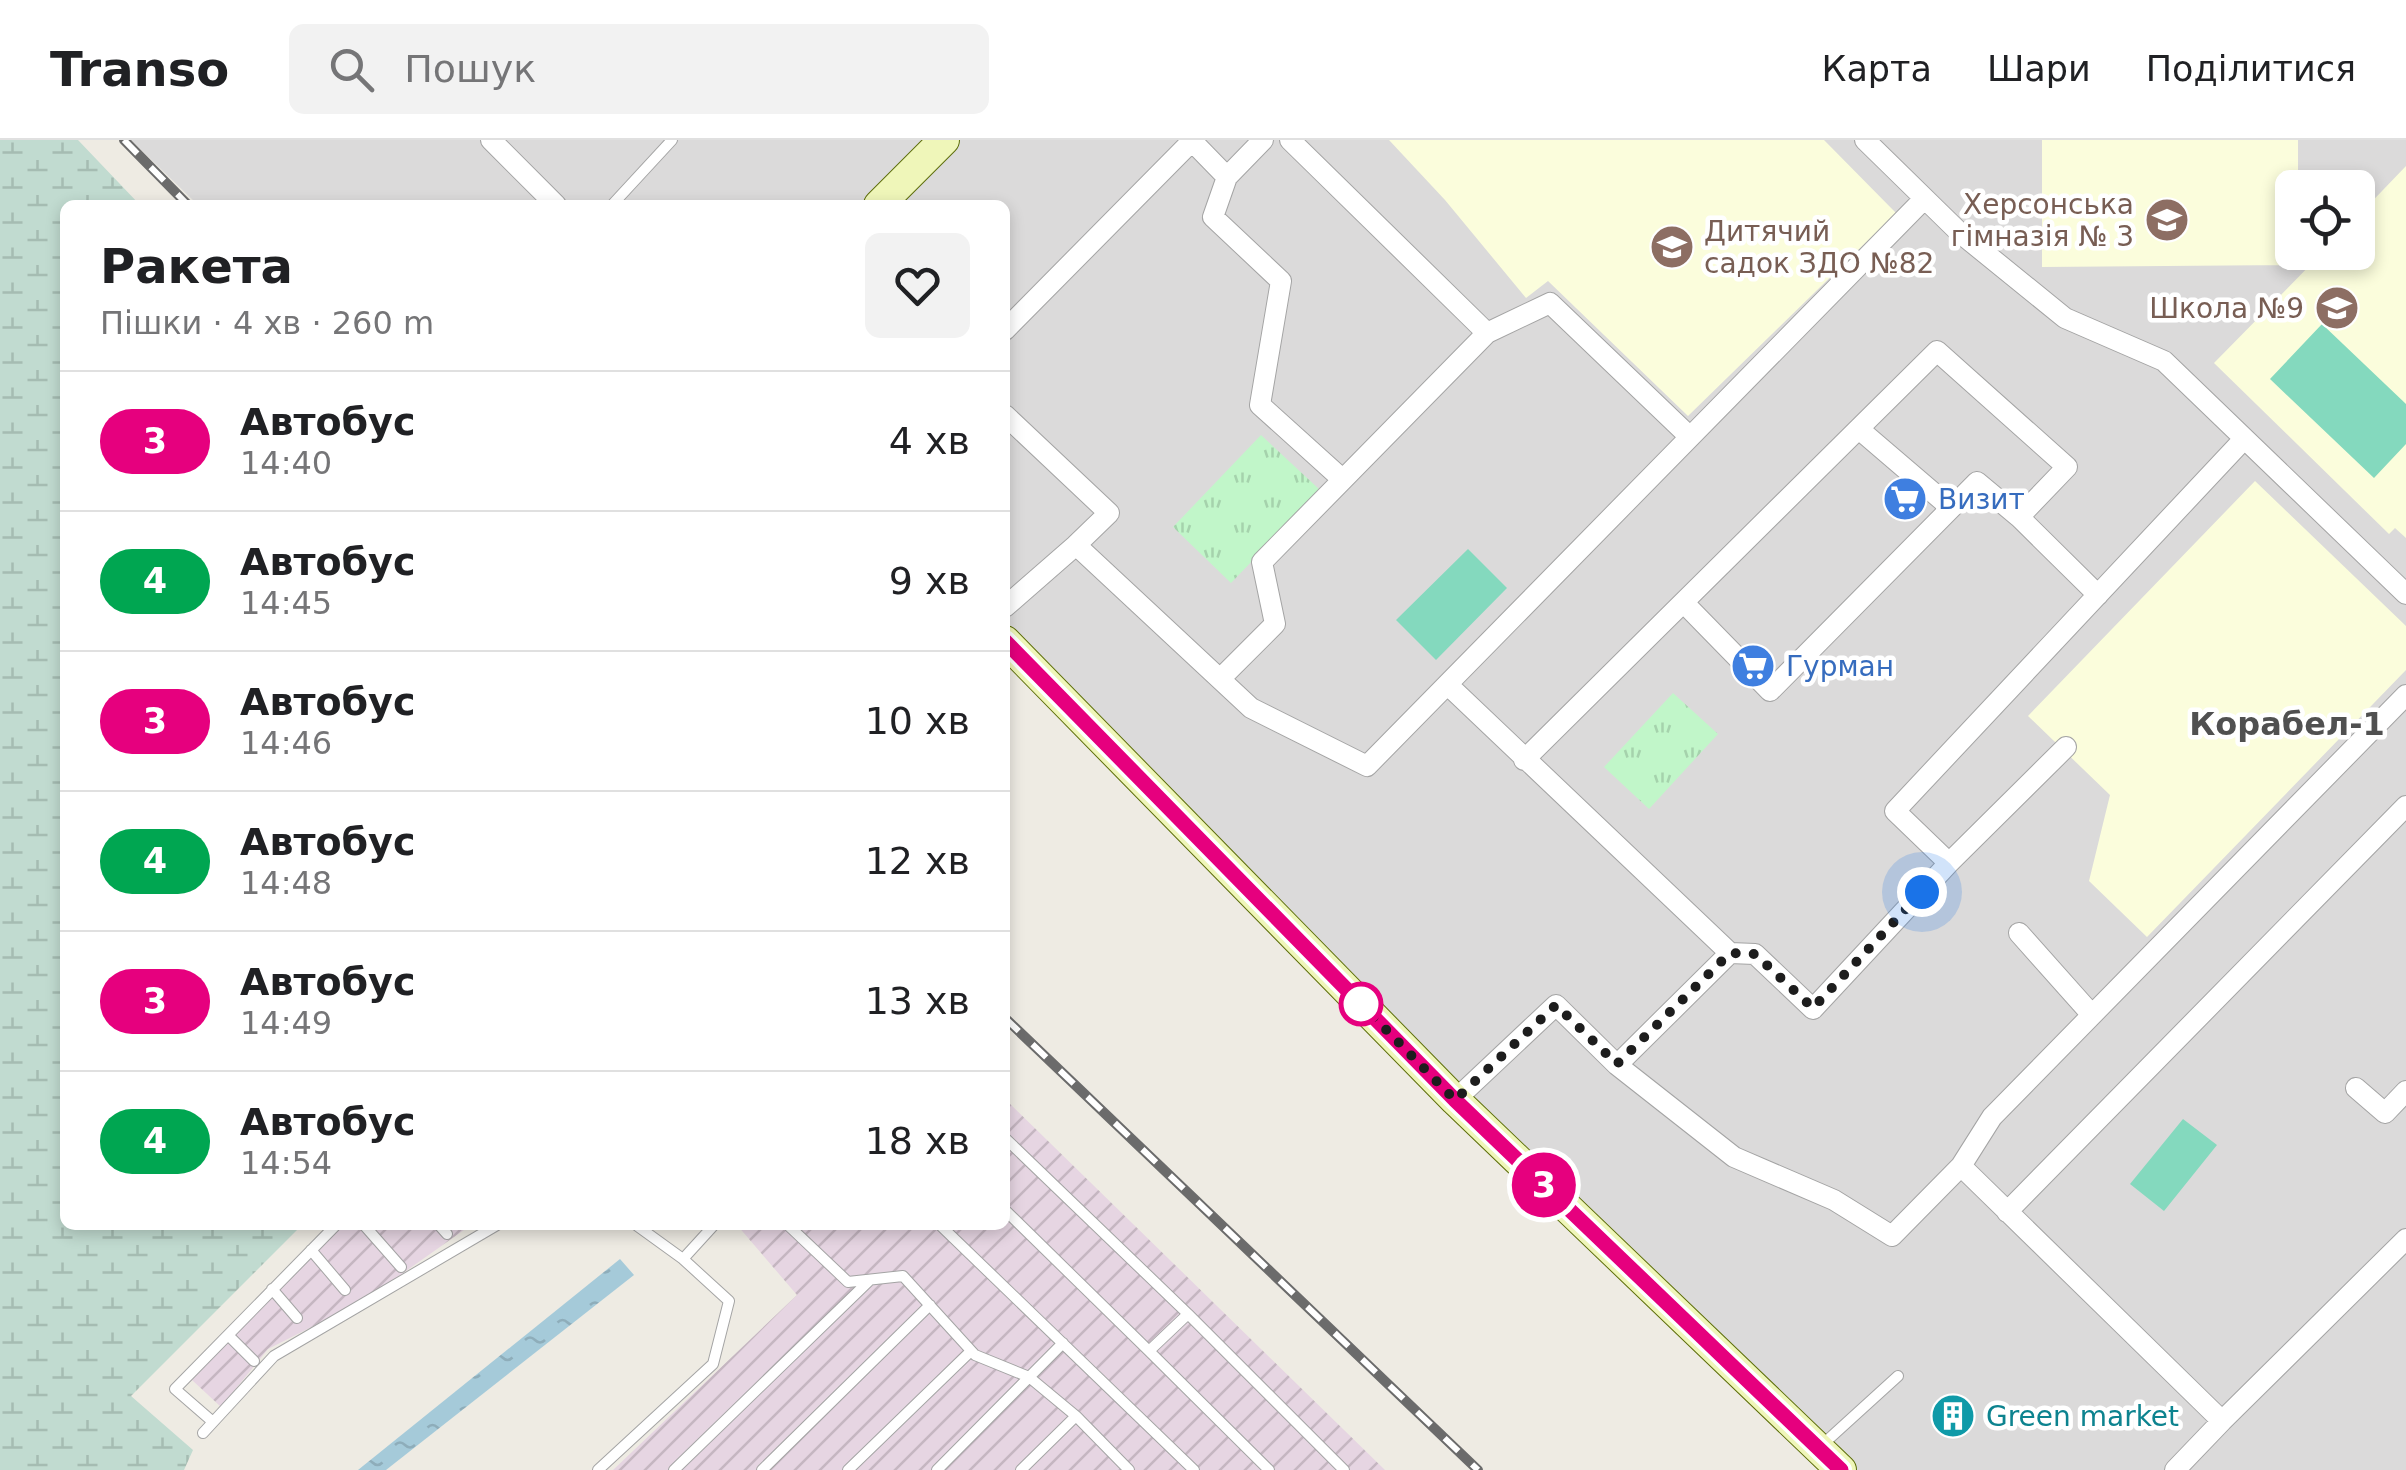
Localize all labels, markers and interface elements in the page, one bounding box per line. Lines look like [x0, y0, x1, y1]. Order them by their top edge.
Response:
search box [289, 24, 989, 114]
text: Transo [50, 41, 229, 97]
icon: search [324, 42, 379, 97]
text: Пошук [404, 47, 536, 91]
text: Карта [1822, 49, 1932, 89]
text: Шари [1987, 49, 2091, 89]
text: Поділитися [2146, 49, 2356, 89]
map controls [2275, 170, 2375, 270]
button: locate [2275, 170, 2375, 270]
place label: Херсонська гімназія № 3 [1951, 188, 2134, 253]
school or university icon: Херсонська гімназія № 3 [2144, 197, 2190, 243]
place label: Дитячий садок ЗДО №82 [1704, 215, 1934, 280]
school or university icon: Дитячий садок ЗДО №82 [1649, 224, 1695, 270]
button: heart [865, 233, 970, 338]
text: Ракета [100, 238, 293, 294]
school or university icon: Школа №9 [2314, 285, 2360, 331]
place label: Школа №9 [2149, 292, 2304, 325]
text: Пішки · 4 хв · 260 m [100, 304, 434, 342]
text: Автобус [240, 400, 415, 444]
text: 4 хв [889, 419, 970, 463]
text: 3 [143, 421, 167, 461]
text: 14:40 [240, 444, 332, 482]
supermarket icon: Визит [1882, 476, 1928, 522]
place label: Визит [1938, 483, 2025, 516]
text: Автобус [240, 540, 415, 584]
text: 9 хв [889, 559, 970, 603]
text: 4 [143, 561, 167, 601]
text: 14:45 [240, 584, 332, 622]
supermarket icon: Гурман [1730, 643, 1776, 689]
place label: Гурман [1786, 650, 1894, 683]
text: Автобус [240, 680, 415, 724]
text: 10 хв [865, 699, 970, 743]
text: 3 [143, 701, 167, 741]
district label: Корабел-1 [2189, 705, 2385, 743]
text: 14:46 [240, 724, 332, 762]
text: Автобус [240, 820, 415, 864]
text: 12 хв [865, 839, 970, 883]
text: 4 [143, 841, 167, 881]
text: 14:48 [240, 864, 332, 902]
your location [1897, 867, 1947, 917]
text: Автобус [240, 960, 415, 1004]
text: 13 хв [865, 979, 970, 1023]
text: 3 [143, 981, 167, 1021]
unlabelled marker [1340, 983, 1382, 1025]
text: 14:49 [240, 1004, 332, 1042]
text: Автобус [240, 1100, 415, 1144]
text: 18 хв [865, 1119, 970, 1163]
text: 4 [143, 1121, 167, 1161]
text: 14:54 [240, 1144, 332, 1182]
line badge: 3 [1512, 1152, 1576, 1218]
text: 3 [1532, 1165, 1556, 1205]
building icon: Green market [1930, 1393, 1976, 1439]
place label: Green market [1986, 1400, 2179, 1433]

